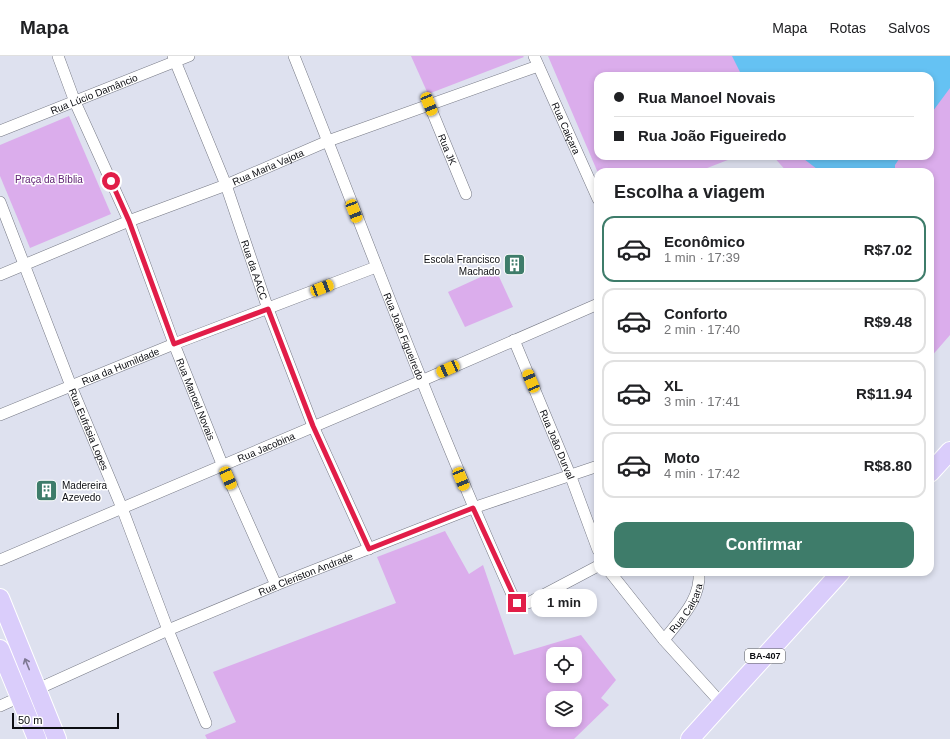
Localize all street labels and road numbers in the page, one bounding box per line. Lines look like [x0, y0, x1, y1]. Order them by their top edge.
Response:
street label: Rua Lúcio Damâncio [49, 72, 140, 116]
street label: Rua Caiçara [549, 101, 582, 156]
street label: Rua JK [436, 132, 459, 167]
street label: Rua Maria Vajota [231, 147, 306, 188]
street label: Rua da AACC [239, 239, 269, 301]
street label: Rua João Figueiredo [381, 291, 426, 382]
street label: Rua da Humildade [80, 345, 161, 387]
street label: Rua Manoel Novais [174, 357, 217, 442]
street label: Rua Eufrásia Lopes [67, 387, 111, 472]
street label: Rua João Durval [538, 408, 576, 481]
street label: Rua Jacobina [236, 430, 297, 464]
street label: Rua Cleriston Andrade [257, 550, 355, 598]
street label: Rua Caiçara [667, 582, 705, 635]
road number: BA-407 [745, 649, 785, 663]

